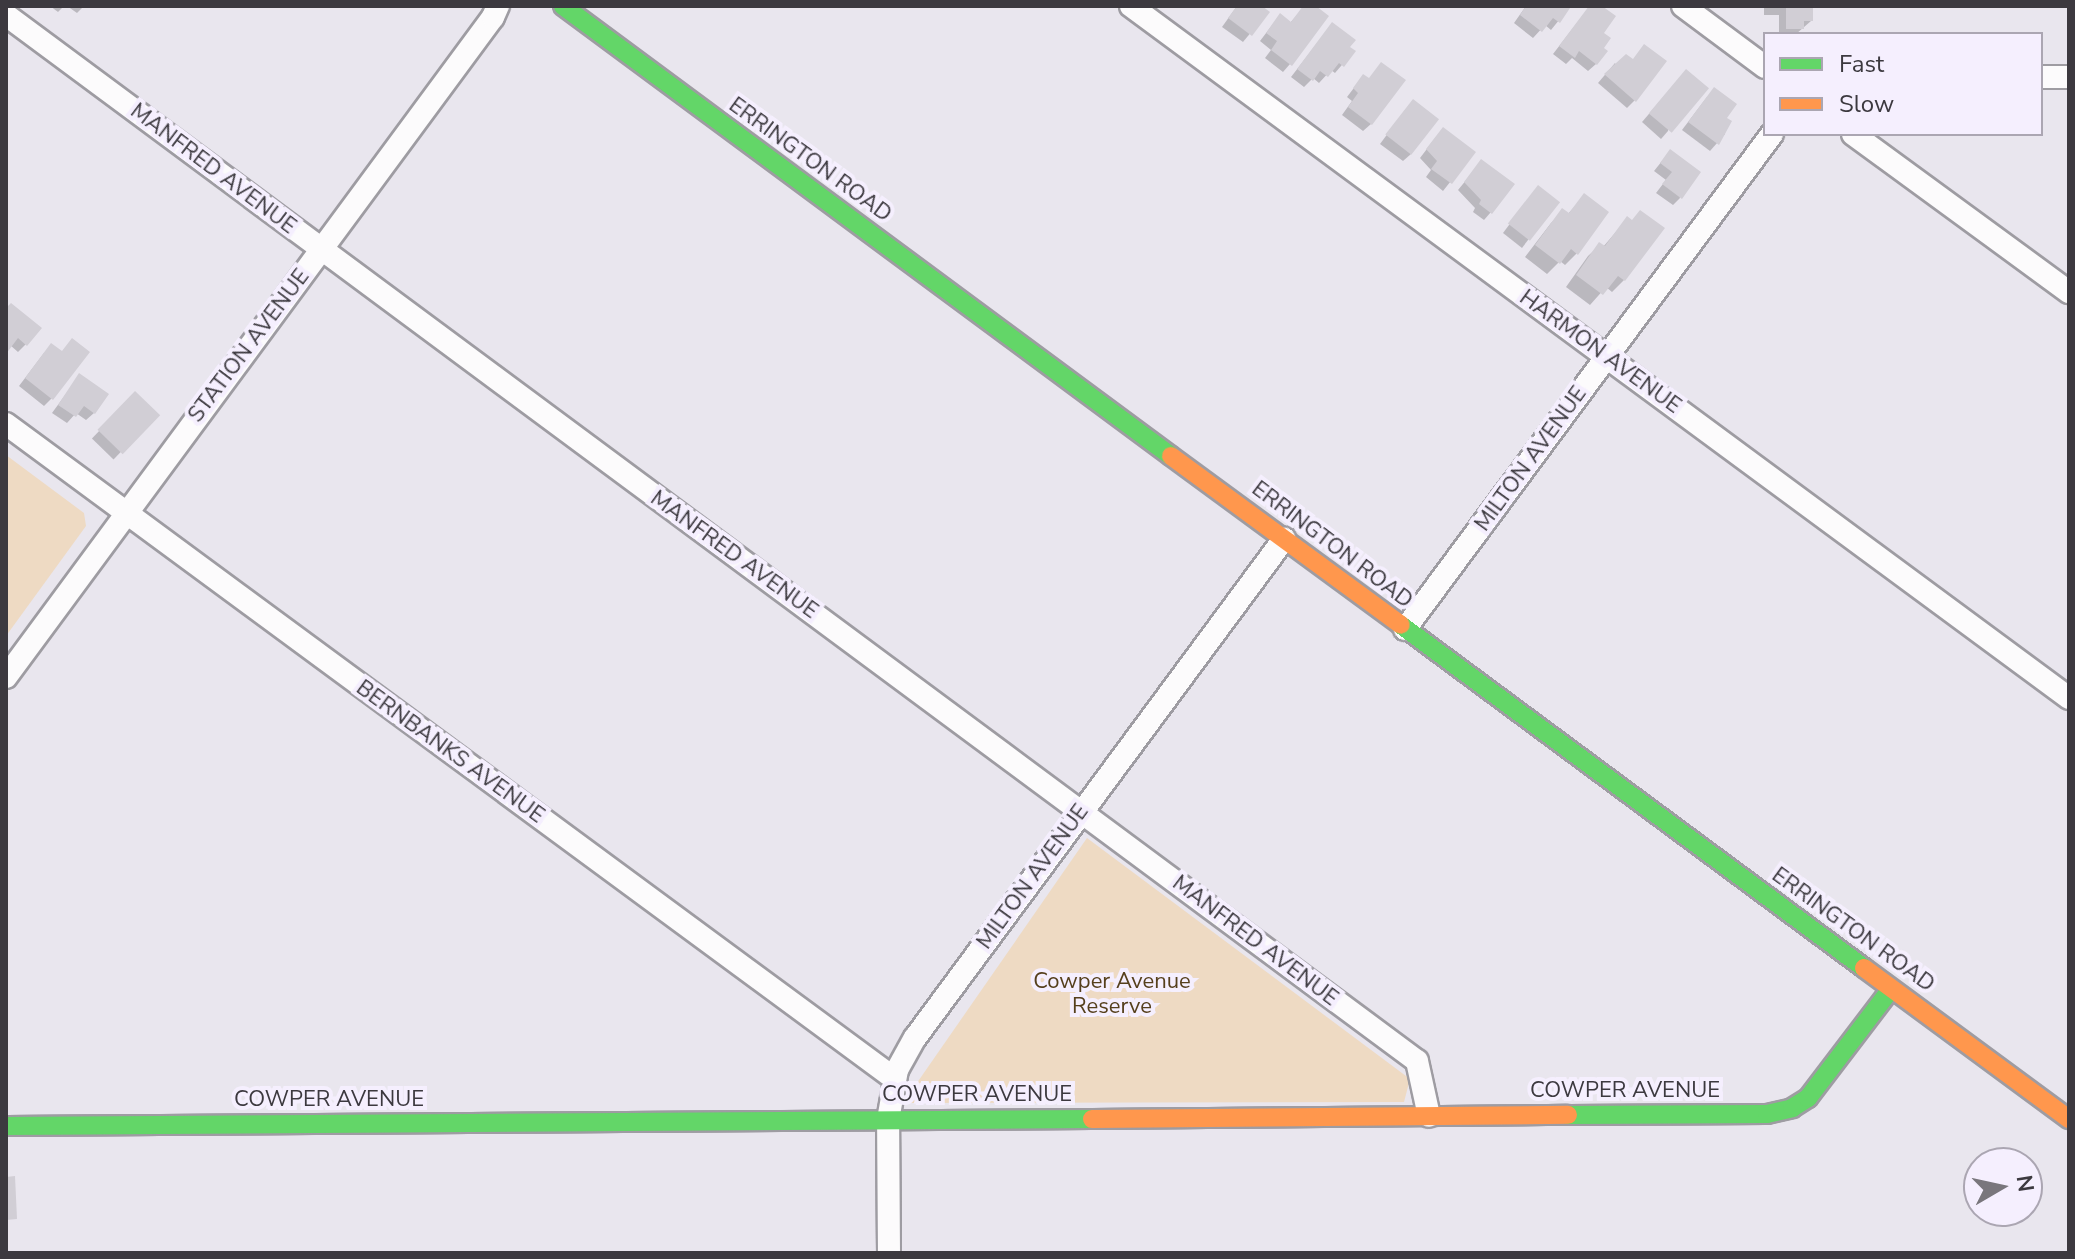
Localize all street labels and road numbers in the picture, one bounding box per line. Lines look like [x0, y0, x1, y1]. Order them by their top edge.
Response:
street label: ERRINGTON ROAD [724, 92, 896, 228]
street label: MANFRED AVENUE [125, 98, 301, 240]
street label: STATION AVENUE [183, 264, 315, 428]
street label: HARMON AVENUE [1514, 285, 1686, 419]
street label: MILTON AVENUE [1470, 381, 1592, 537]
street label: ERRINGTON ROAD [1246, 476, 1418, 614]
street label: MANFRED AVENUE [645, 485, 823, 625]
street label: BERNBANKS AVENUE [351, 675, 549, 829]
street label: MILTON AVENUE [972, 799, 1094, 955]
street label: ERRINGTON ROAD [1767, 862, 1939, 998]
street label: MANFRED AVENUE [1167, 870, 1343, 1012]
street label: COWPER AVENUE [1530, 1078, 1720, 1104]
street label: COWPER AVENUE [882, 1082, 1072, 1108]
street label: COWPER AVENUE [234, 1087, 424, 1113]

